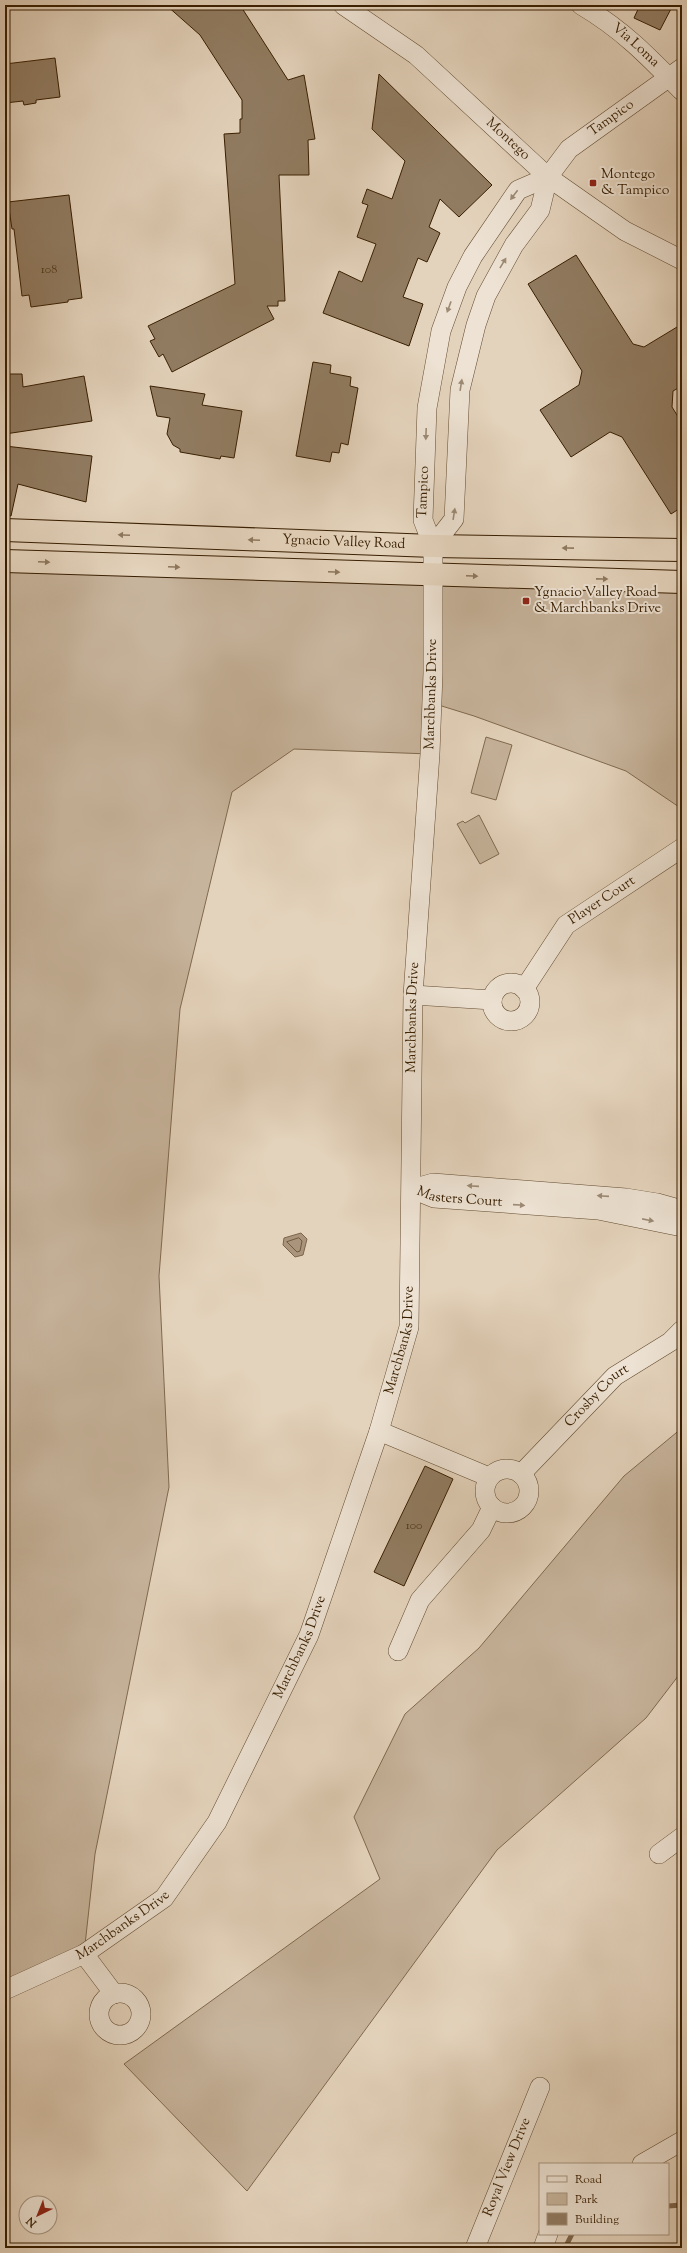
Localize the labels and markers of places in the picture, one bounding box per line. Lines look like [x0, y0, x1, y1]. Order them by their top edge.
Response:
place label: Montego & Tampico [601, 165, 670, 201]
marker: Montego & Tampico [588, 178, 598, 188]
place label: Ygnacio Valley Road & Marchbanks Drive [534, 583, 661, 619]
marker: Ygnacio Valley Road & Marchbanks Drive [521, 596, 531, 606]

